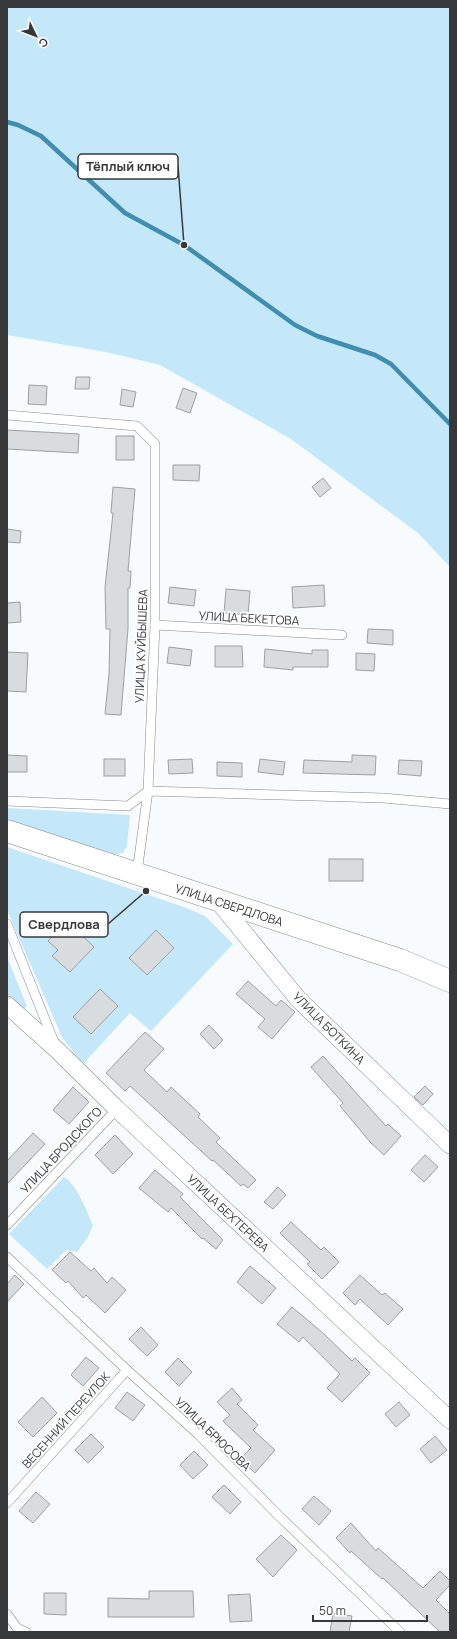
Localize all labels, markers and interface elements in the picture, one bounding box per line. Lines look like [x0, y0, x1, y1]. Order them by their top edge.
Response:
north arrow [16, 16, 56, 56]
text: С [35, 35, 52, 51]
callout: Тёплый ключ [78, 154, 178, 179]
text: Тёплый ключ [86, 157, 170, 175]
street label: УЛИЦА КУЙБЫШЕВА [131, 588, 151, 703]
street label: УЛИЦА БЕКЕТОВА [198, 607, 300, 629]
street label: УЛИЦА СВЕРДЛОВА [173, 880, 286, 931]
callout: Свердлова [20, 912, 108, 937]
text: Свердлова [28, 915, 100, 933]
street label: УЛИЦА БОТКИНА [289, 988, 369, 1068]
street label: УЛИЦА БРОДСКОГО [16, 1103, 106, 1197]
street label: УЛИЦА БЕХТЕРЕВА [183, 1170, 273, 1256]
street label: ВЕСЕННИЙ ПЕРЕУЛОК [18, 1367, 115, 1472]
street label: УЛИЦА БРЮСОВА [171, 1393, 255, 1475]
scale bar [313, 1597, 427, 1623]
text: 50 m [319, 1602, 346, 1619]

